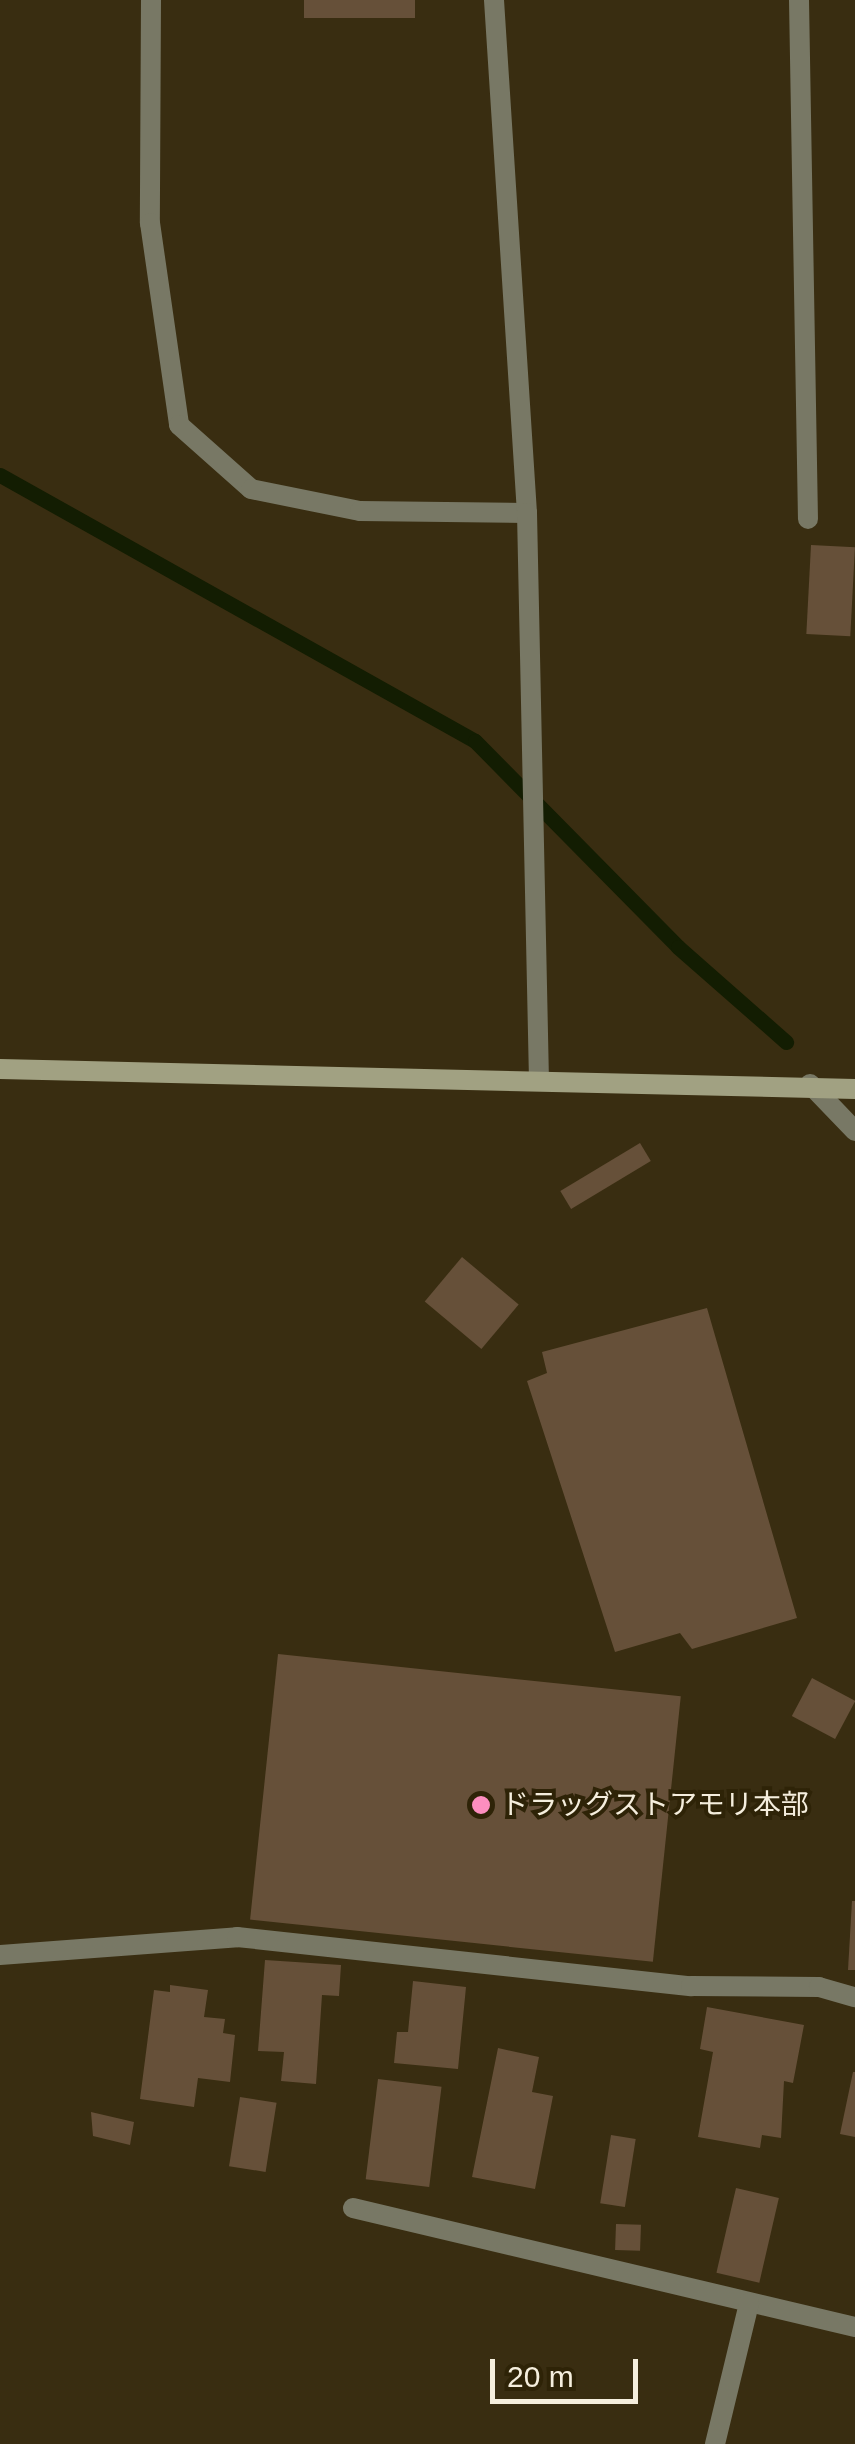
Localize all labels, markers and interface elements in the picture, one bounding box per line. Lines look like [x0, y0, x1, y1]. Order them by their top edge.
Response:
place label: ドラッグストアモリ本部 [501, 1788, 809, 1822]
marker: ドラッグストアモリ本部 [470, 1794, 492, 1816]
scale bar [495, 2339, 642, 2401]
text: 20 m [507, 2360, 574, 2393]

